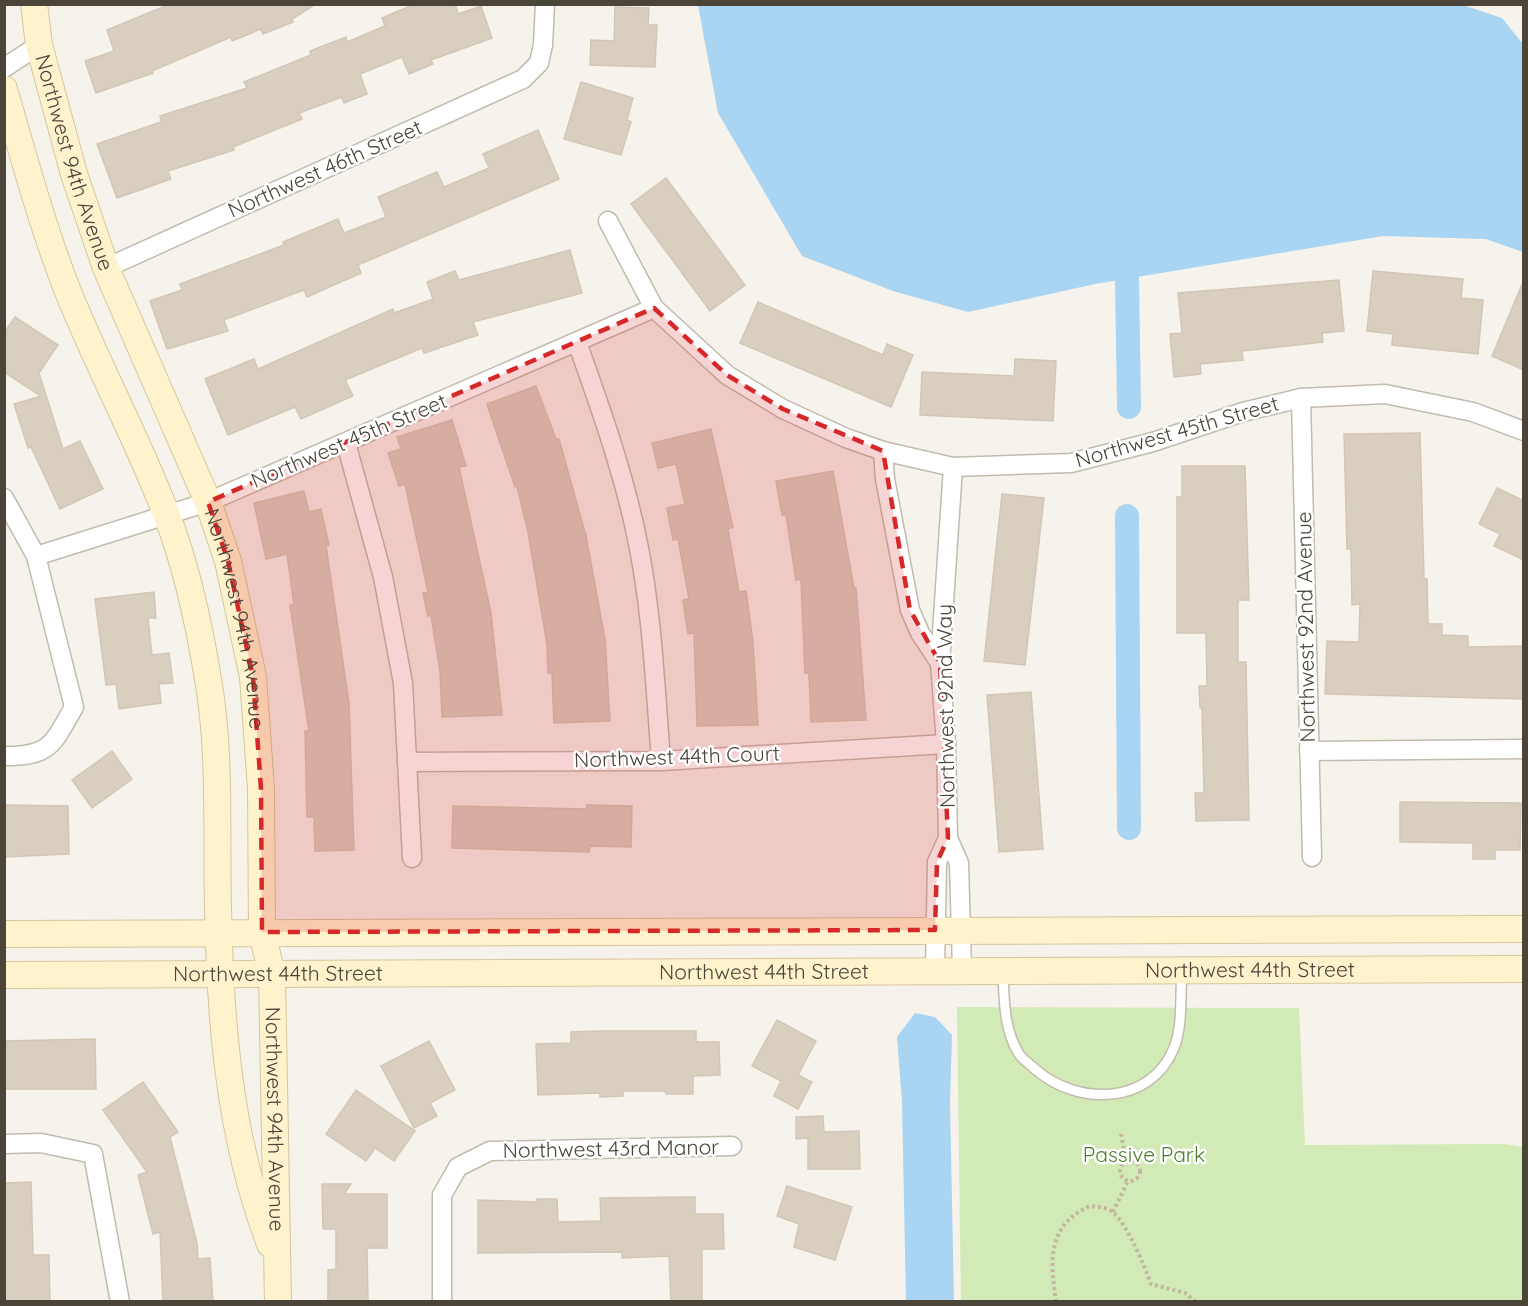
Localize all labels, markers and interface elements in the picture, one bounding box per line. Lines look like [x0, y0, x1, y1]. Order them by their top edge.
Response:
street label: Northwest 94th Avenue [30, 51, 120, 274]
street label: Northwest 46th Street [223, 114, 426, 223]
street label: Northwest 45th Street [247, 387, 450, 493]
street label: Northwest 45th Street [1072, 390, 1281, 473]
street label: Northwest 94th Avenue [199, 505, 271, 730]
street label: Northwest 92nd Avenue [1290, 511, 1320, 743]
street label: Northwest 92nd Way [930, 604, 960, 808]
street label: Northwest 44th Court [574, 739, 780, 773]
street label: Northwest 44th Street [1145, 956, 1355, 982]
street label: Northwest 44th Street [659, 958, 869, 984]
street label: Northwest 44th Street [173, 960, 383, 986]
street label: Northwest 94th Avenue [261, 1006, 291, 1232]
street label: Northwest 43rd Manor [502, 1133, 720, 1163]
park label: Passive Park [1083, 1141, 1205, 1167]

